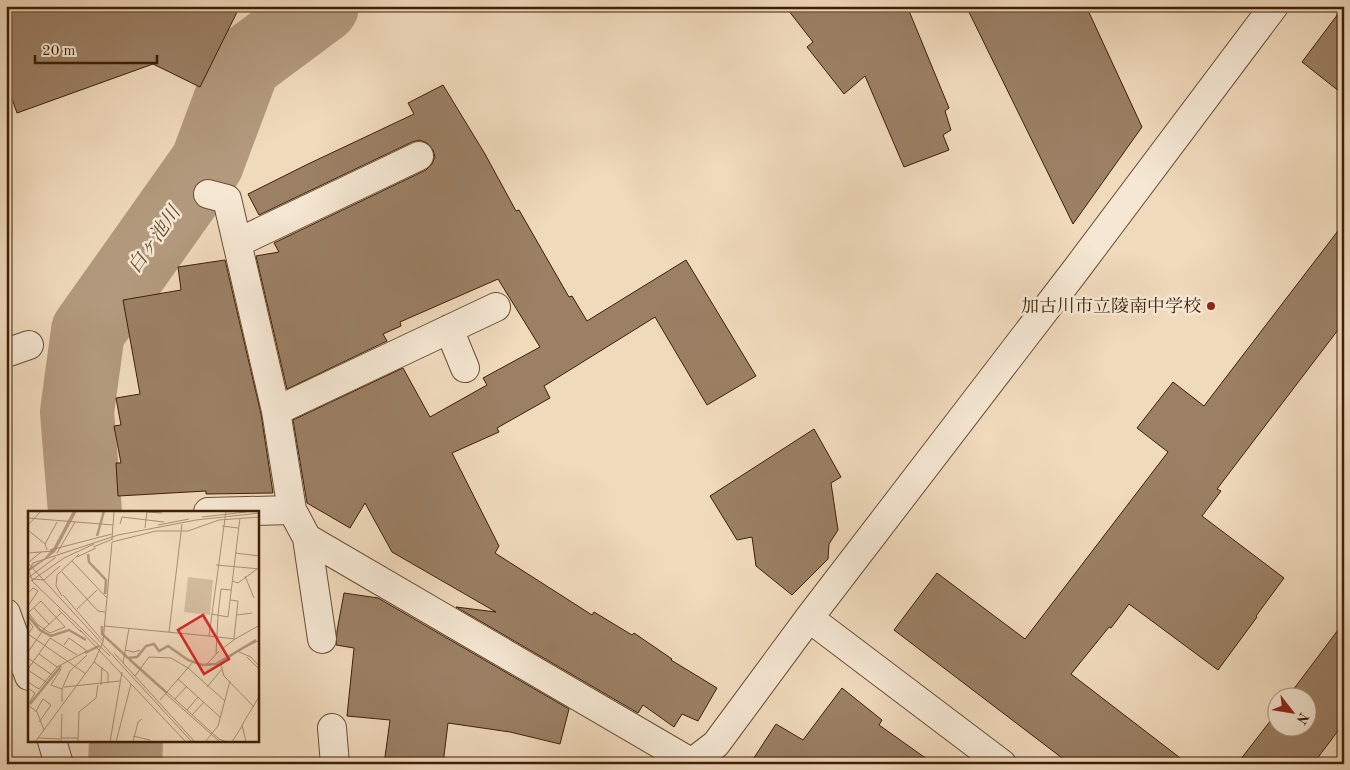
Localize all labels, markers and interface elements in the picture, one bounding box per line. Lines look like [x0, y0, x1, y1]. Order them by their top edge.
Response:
scale bar [35, 32, 158, 64]
text: 20 m [42, 44, 76, 59]
water label: 白ヶ池川 [124, 201, 186, 277]
place label: 加古川市立陵南中学校 [1021, 296, 1201, 316]
marker: 加古川市立陵南中学校 [1205, 300, 1217, 312]
inset map [28, 511, 259, 742]
north arrow [1268, 688, 1318, 738]
text: N [1293, 710, 1311, 727]

